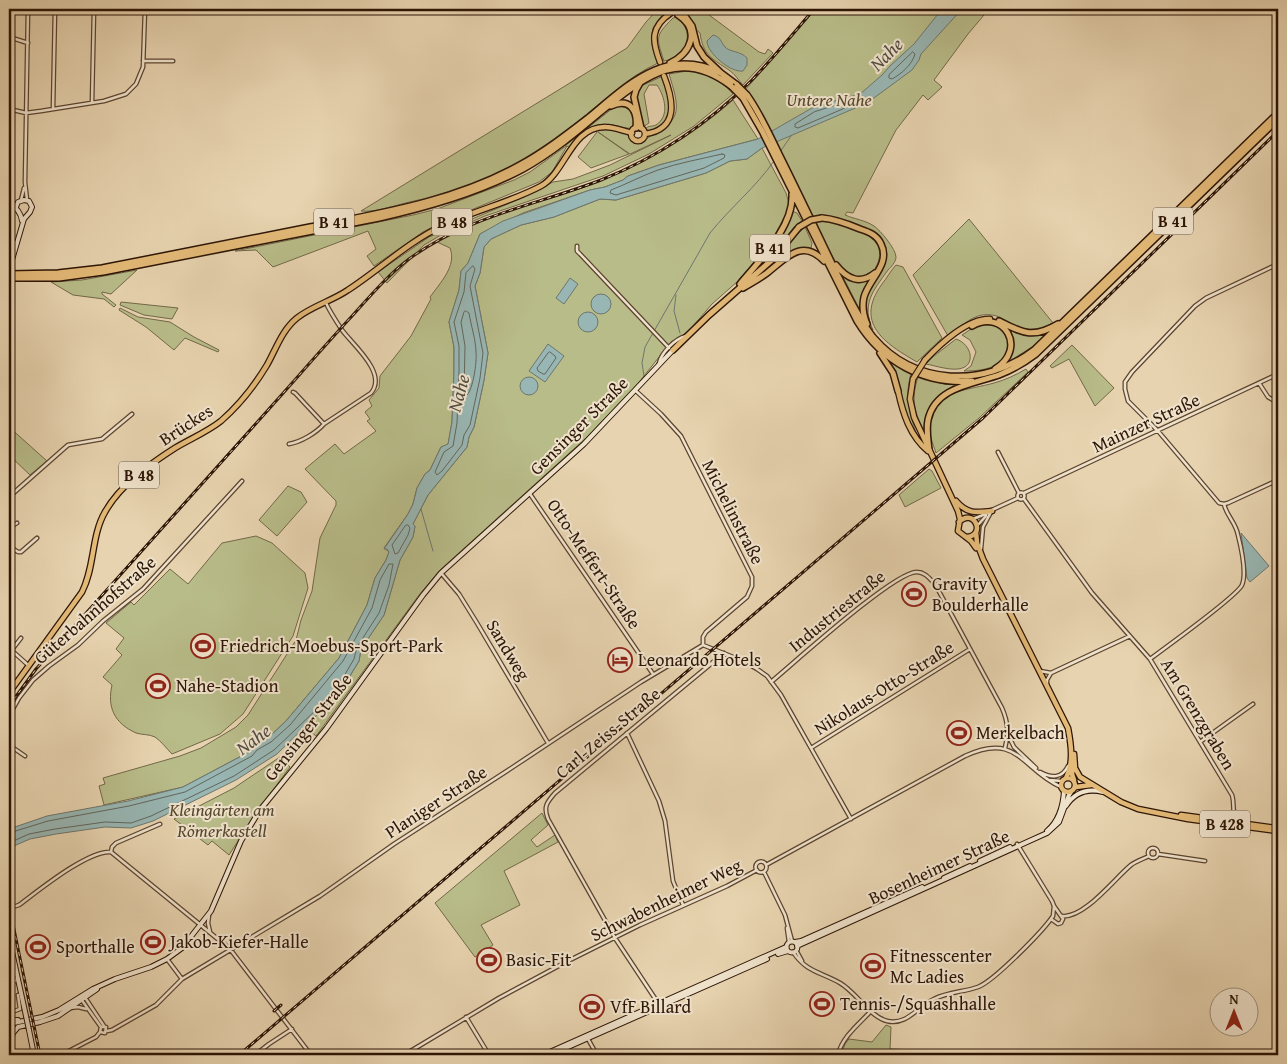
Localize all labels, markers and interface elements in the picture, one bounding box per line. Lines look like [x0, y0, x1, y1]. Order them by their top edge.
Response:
water label: Nahe [862, 31, 909, 78]
park label: Untere Nahe [786, 86, 872, 113]
road number: B 41 [314, 208, 354, 236]
road number: B 48 [432, 208, 472, 236]
road number: B 41 [1153, 208, 1193, 235]
road number: B 41 [750, 234, 790, 262]
street label: Gensinger Straße [523, 370, 634, 481]
water label: Nahe [439, 371, 476, 416]
street label: Mainzer Straße [1088, 386, 1204, 459]
street label: Brückes [153, 397, 218, 452]
street label: Michelinstraße [695, 455, 771, 569]
road number: B 48 [119, 462, 159, 488]
street label: Otto-Meffert-Straße [541, 493, 648, 634]
street label: Güterbahnhofstraße [28, 549, 162, 670]
street label: Industriestraße [782, 563, 891, 658]
place label: Gravity Boulderhalle [932, 570, 1029, 618]
sports icon: Gravity Boulderhalle [901, 581, 927, 607]
street label: Sandweg [480, 614, 537, 685]
place label: Friedrich-Moebus-Sport-Park [220, 632, 444, 659]
sports icon: Friedrich-Moebus-Sport-Park [190, 633, 216, 659]
street label: Nikolaus-Otto-Straße [809, 634, 959, 742]
place label: Leonardo Hotels [638, 646, 761, 673]
hotel icon: Leonardo Hotels [607, 647, 633, 673]
street label: Am Grenzgraben [1154, 653, 1243, 775]
street label: Gensinger Straße [257, 667, 358, 786]
place label: Nahe-Stadion [176, 672, 279, 699]
sports icon: Nahe-Stadion [145, 673, 171, 699]
street label: Carl-Zeiss-Straße [549, 680, 666, 785]
water label: Nahe [229, 716, 277, 762]
place label: Merkelbach [976, 719, 1065, 746]
sports icon: Merkelbach [946, 720, 972, 746]
street label: Planiger Straße [379, 758, 492, 845]
park label: Kleingärten am Römerkastell [168, 796, 275, 844]
road number: B 428 [1200, 811, 1250, 838]
street label: Bosenheimer Straße [864, 822, 1014, 911]
street label: Schwabenheimer Weg [585, 851, 746, 948]
place label: Jakob-Kiefer-Halle [168, 928, 309, 955]
sports icon: Jakob-Kiefer-Halle [140, 929, 166, 955]
place label: Sporthalle [56, 933, 135, 960]
sports icon: Sporthalle [25, 934, 51, 960]
place label: Fitnesscenter Mc Ladies [890, 942, 992, 990]
place label: Basic-Fit [506, 946, 572, 973]
sports icon: Basic-Fit [476, 947, 502, 973]
sports icon: Fitnesscenter Mc Ladies [860, 953, 886, 979]
north arrow [1210, 986, 1260, 1036]
text: N [1229, 989, 1239, 1009]
place label: Tennis-/Squashhalle [840, 990, 996, 1017]
sports icon: Tennis-/Squashhalle [809, 991, 835, 1017]
place label: VfF Billard [610, 993, 691, 1020]
sports icon: VfF Billard [579, 994, 605, 1020]

